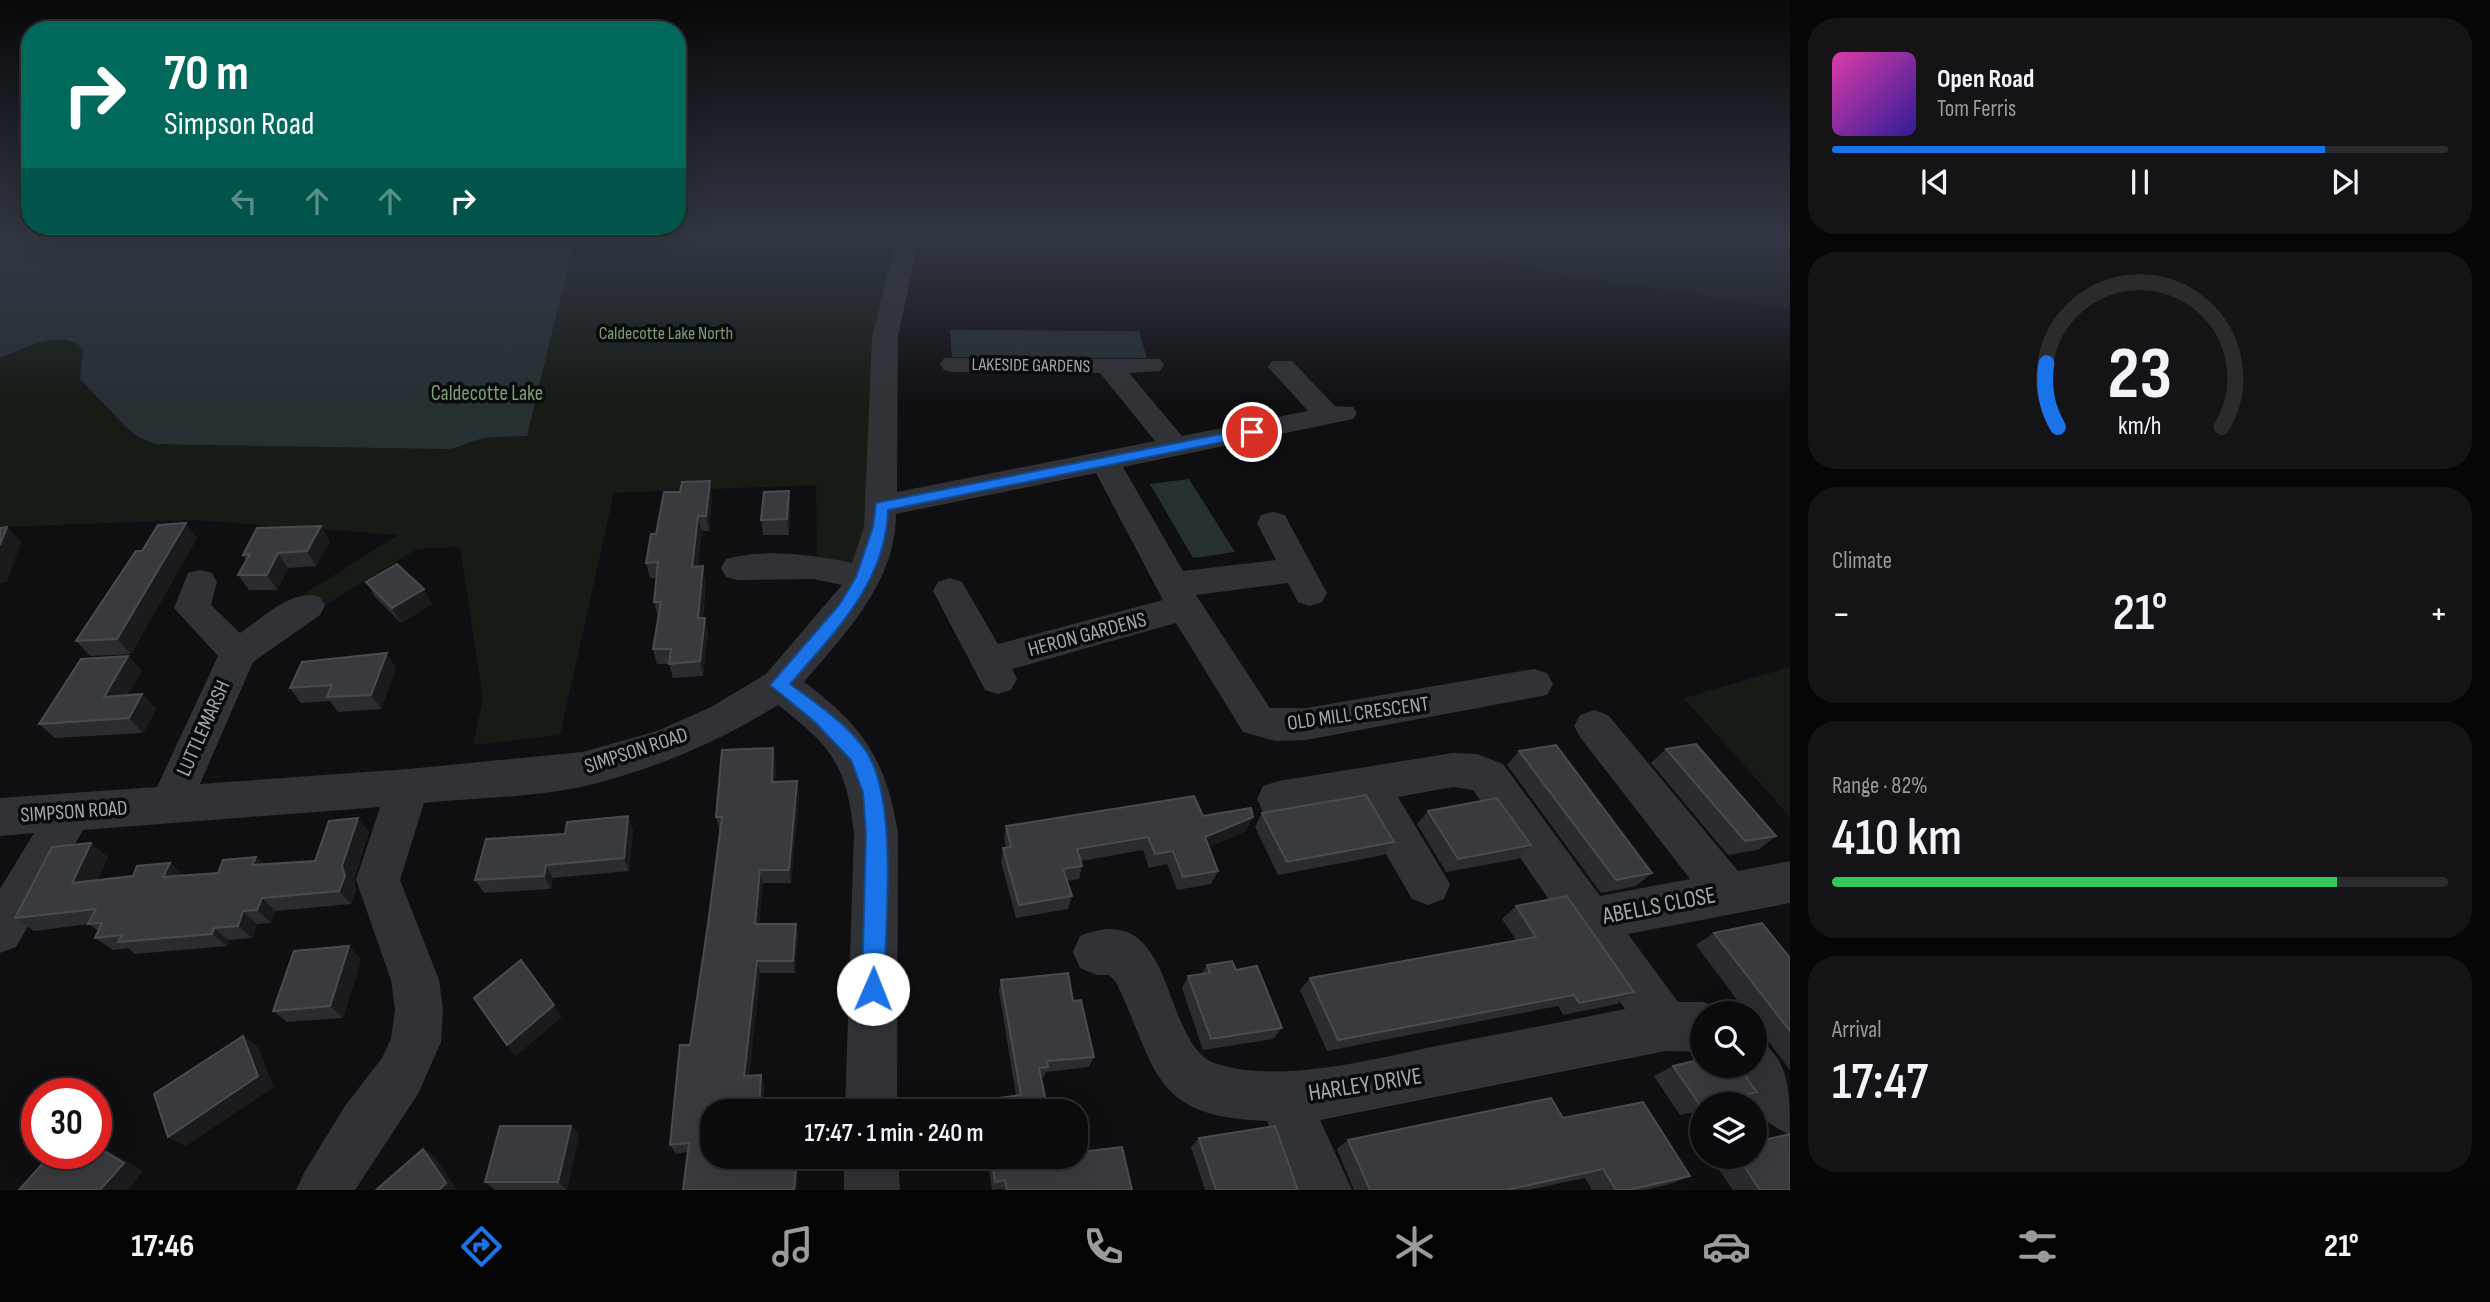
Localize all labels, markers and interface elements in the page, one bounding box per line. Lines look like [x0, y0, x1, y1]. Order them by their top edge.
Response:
text: 70 m [164, 45, 249, 104]
icon: right [49, 49, 140, 140]
text: Open Road [1937, 64, 2034, 95]
text: Tom Ferris [1937, 95, 2016, 123]
text: Simpson Road [164, 105, 314, 144]
icon: previous [1916, 163, 1954, 201]
icon: pause [2121, 163, 2159, 201]
icon: next [2326, 163, 2364, 201]
icon: left [225, 182, 263, 220]
icon: ahead [298, 182, 336, 220]
icon: ahead [371, 182, 409, 220]
icon: right [444, 182, 482, 220]
park label: Caldecotte Lake North [599, 323, 733, 344]
text: 23 [2108, 331, 2172, 419]
street label: LAKESIDE GARDENS [971, 354, 1091, 377]
park label: Caldecotte Lake [431, 381, 543, 406]
pin [1222, 402, 1282, 462]
text: km/h [2118, 410, 2162, 441]
icon: arrive [1233, 413, 1271, 451]
text: Climate [1832, 547, 1892, 575]
text: 21° [2113, 582, 2167, 645]
text: − [1832, 592, 1851, 637]
text: + [2429, 592, 2448, 637]
street label: HERON GARDENS [1025, 607, 1149, 662]
street label: LUTTLEMARSH [171, 676, 236, 780]
street label: OLD MILL CRESCENT [1286, 691, 1431, 736]
street label: SIMPSON ROAD [581, 722, 691, 779]
text: Range · 82% [1832, 772, 1928, 800]
street label: SIMPSON ROAD [20, 795, 128, 828]
text: 410 km [1832, 807, 1962, 870]
street label: ABELLS CLOSE [1599, 880, 1718, 931]
position arrow [836, 952, 910, 1026]
map controls [1690, 1001, 1767, 1169]
button: search [1690, 1001, 1767, 1078]
text: Arrival [1832, 1016, 1881, 1044]
text: 17:47 [1832, 1051, 1928, 1114]
street label: HARLEY DRIVE [1306, 1061, 1424, 1108]
speed limit sign: 30 [21, 1078, 112, 1169]
button: layers [1690, 1092, 1767, 1169]
text: 17:47 · 1 min · 240 m [805, 1118, 983, 1149]
icon: directions [457, 1222, 506, 1271]
icon: music [768, 1222, 817, 1271]
icon: phone [1079, 1222, 1128, 1271]
icon: climate [1390, 1222, 1439, 1271]
icon: car [1702, 1222, 1751, 1271]
icon: filters [2013, 1222, 2062, 1271]
text: 17:46 [131, 1227, 194, 1266]
text: 21° [2324, 1227, 2359, 1266]

